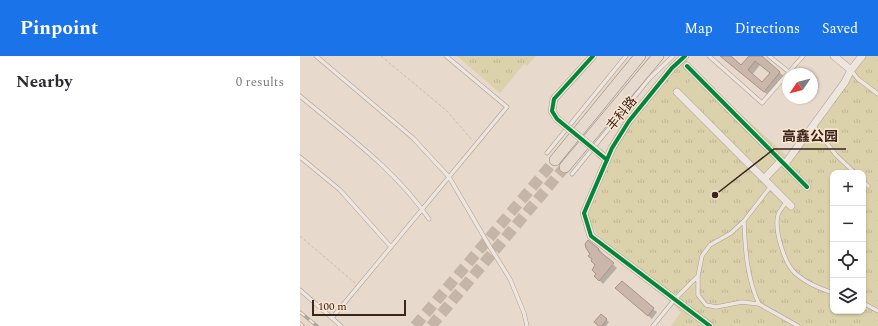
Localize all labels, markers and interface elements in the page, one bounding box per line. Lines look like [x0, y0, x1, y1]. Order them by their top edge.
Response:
text: Pinpoint [20, 14, 98, 43]
text: Map [685, 18, 713, 39]
text: Directions [735, 18, 800, 39]
text: Saved [822, 18, 858, 39]
north arrow [782, 68, 818, 104]
text: Nearby [16, 69, 72, 95]
text: 0 results [236, 72, 284, 92]
street label: 丰科路 [602, 92, 642, 135]
callout: 高鑫公园 [774, 123, 846, 149]
text: 高鑫公园 [782, 126, 838, 147]
map controls [830, 170, 866, 314]
button: + [830, 170, 866, 206]
button: − [830, 206, 866, 242]
button: locate [830, 242, 866, 278]
button: layers [830, 278, 866, 314]
scale bar [312, 298, 406, 317]
text: 100 m [318, 298, 347, 315]

